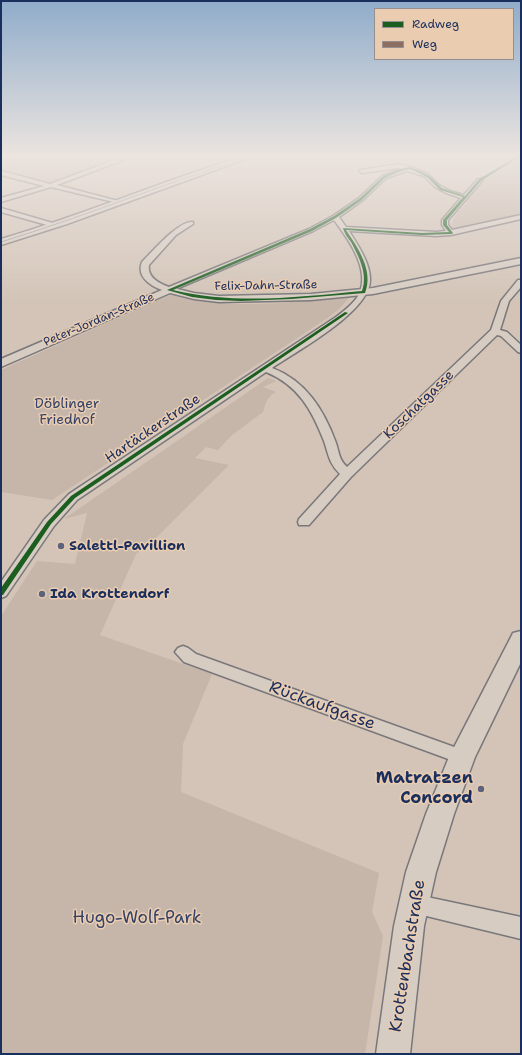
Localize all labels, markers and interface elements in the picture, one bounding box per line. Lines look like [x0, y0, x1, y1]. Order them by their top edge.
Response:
legend [374, 8, 514, 60]
text: Radweg [412, 16, 459, 32]
text: Weg [412, 36, 437, 52]
street label: Felix-Dahn-Straße [214, 278, 318, 294]
street label: Peter-Jordan-Straße [41, 290, 157, 350]
street label: Koschatgasse [380, 367, 458, 443]
street label: Hartäckerstraße [102, 391, 204, 467]
park label: Döblinger Friedhof [34, 396, 100, 428]
place label: Salettl-Pavillion [69, 538, 185, 554]
marker: Salettl-Pavillion [56, 541, 66, 551]
place label: Ida Krottendorf [50, 586, 169, 602]
marker: Ida Krottendorf [37, 589, 47, 599]
street label: Rückaufgasse [266, 677, 378, 735]
place label: Matratzen Concord [376, 769, 473, 809]
marker: Matratzen Concord [476, 784, 486, 794]
street label: Krottenbachstraße [386, 878, 430, 1034]
park label: Hugo-Wolf-Park [73, 909, 201, 929]

